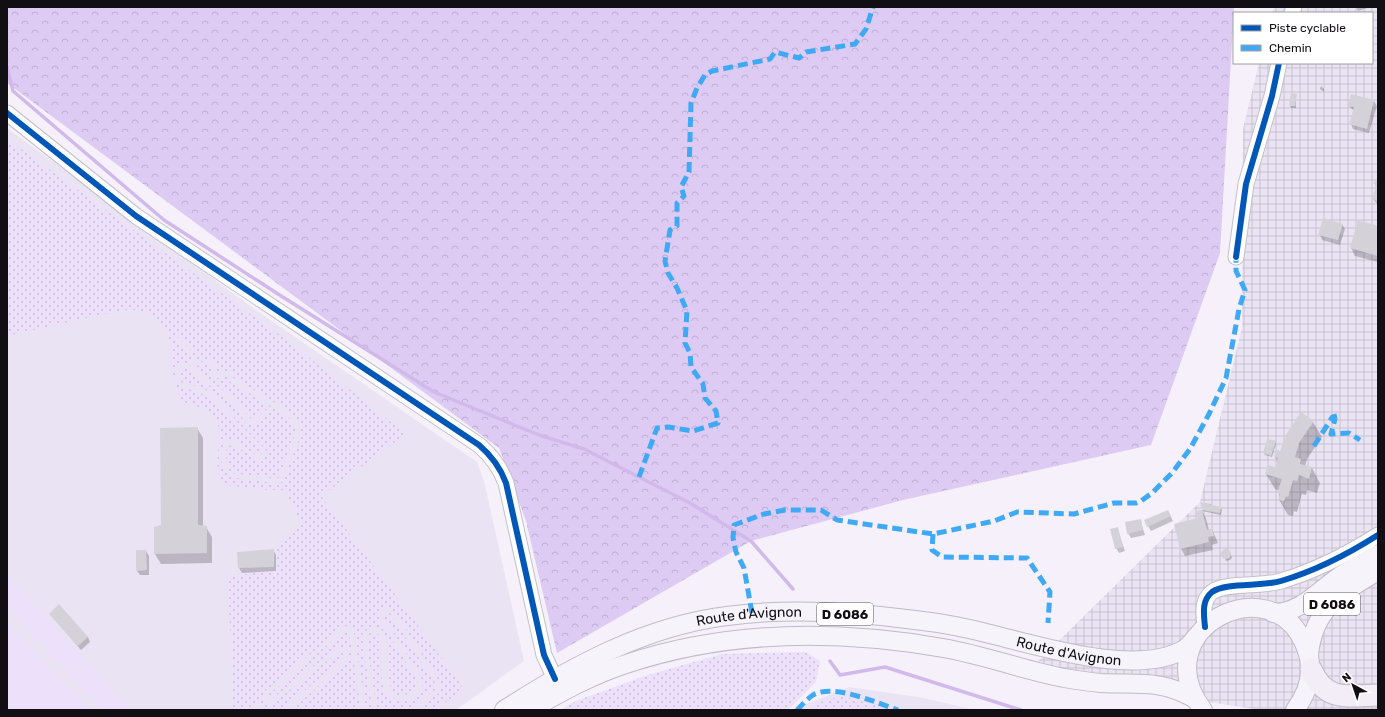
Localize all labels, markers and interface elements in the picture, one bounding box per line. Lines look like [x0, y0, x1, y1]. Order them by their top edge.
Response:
legend [1233, 12, 1373, 64]
text: Piste cyclable [1269, 21, 1346, 35]
text: Chemin [1269, 41, 1312, 55]
road number: D 6086 [1304, 593, 1360, 615]
street label: Route d'Avignon [695, 603, 802, 630]
road number: D 6086 [817, 603, 873, 625]
street label: Route d'Avignon [1015, 633, 1122, 669]
north arrow [1333, 665, 1373, 705]
text: N [1340, 670, 1354, 685]

